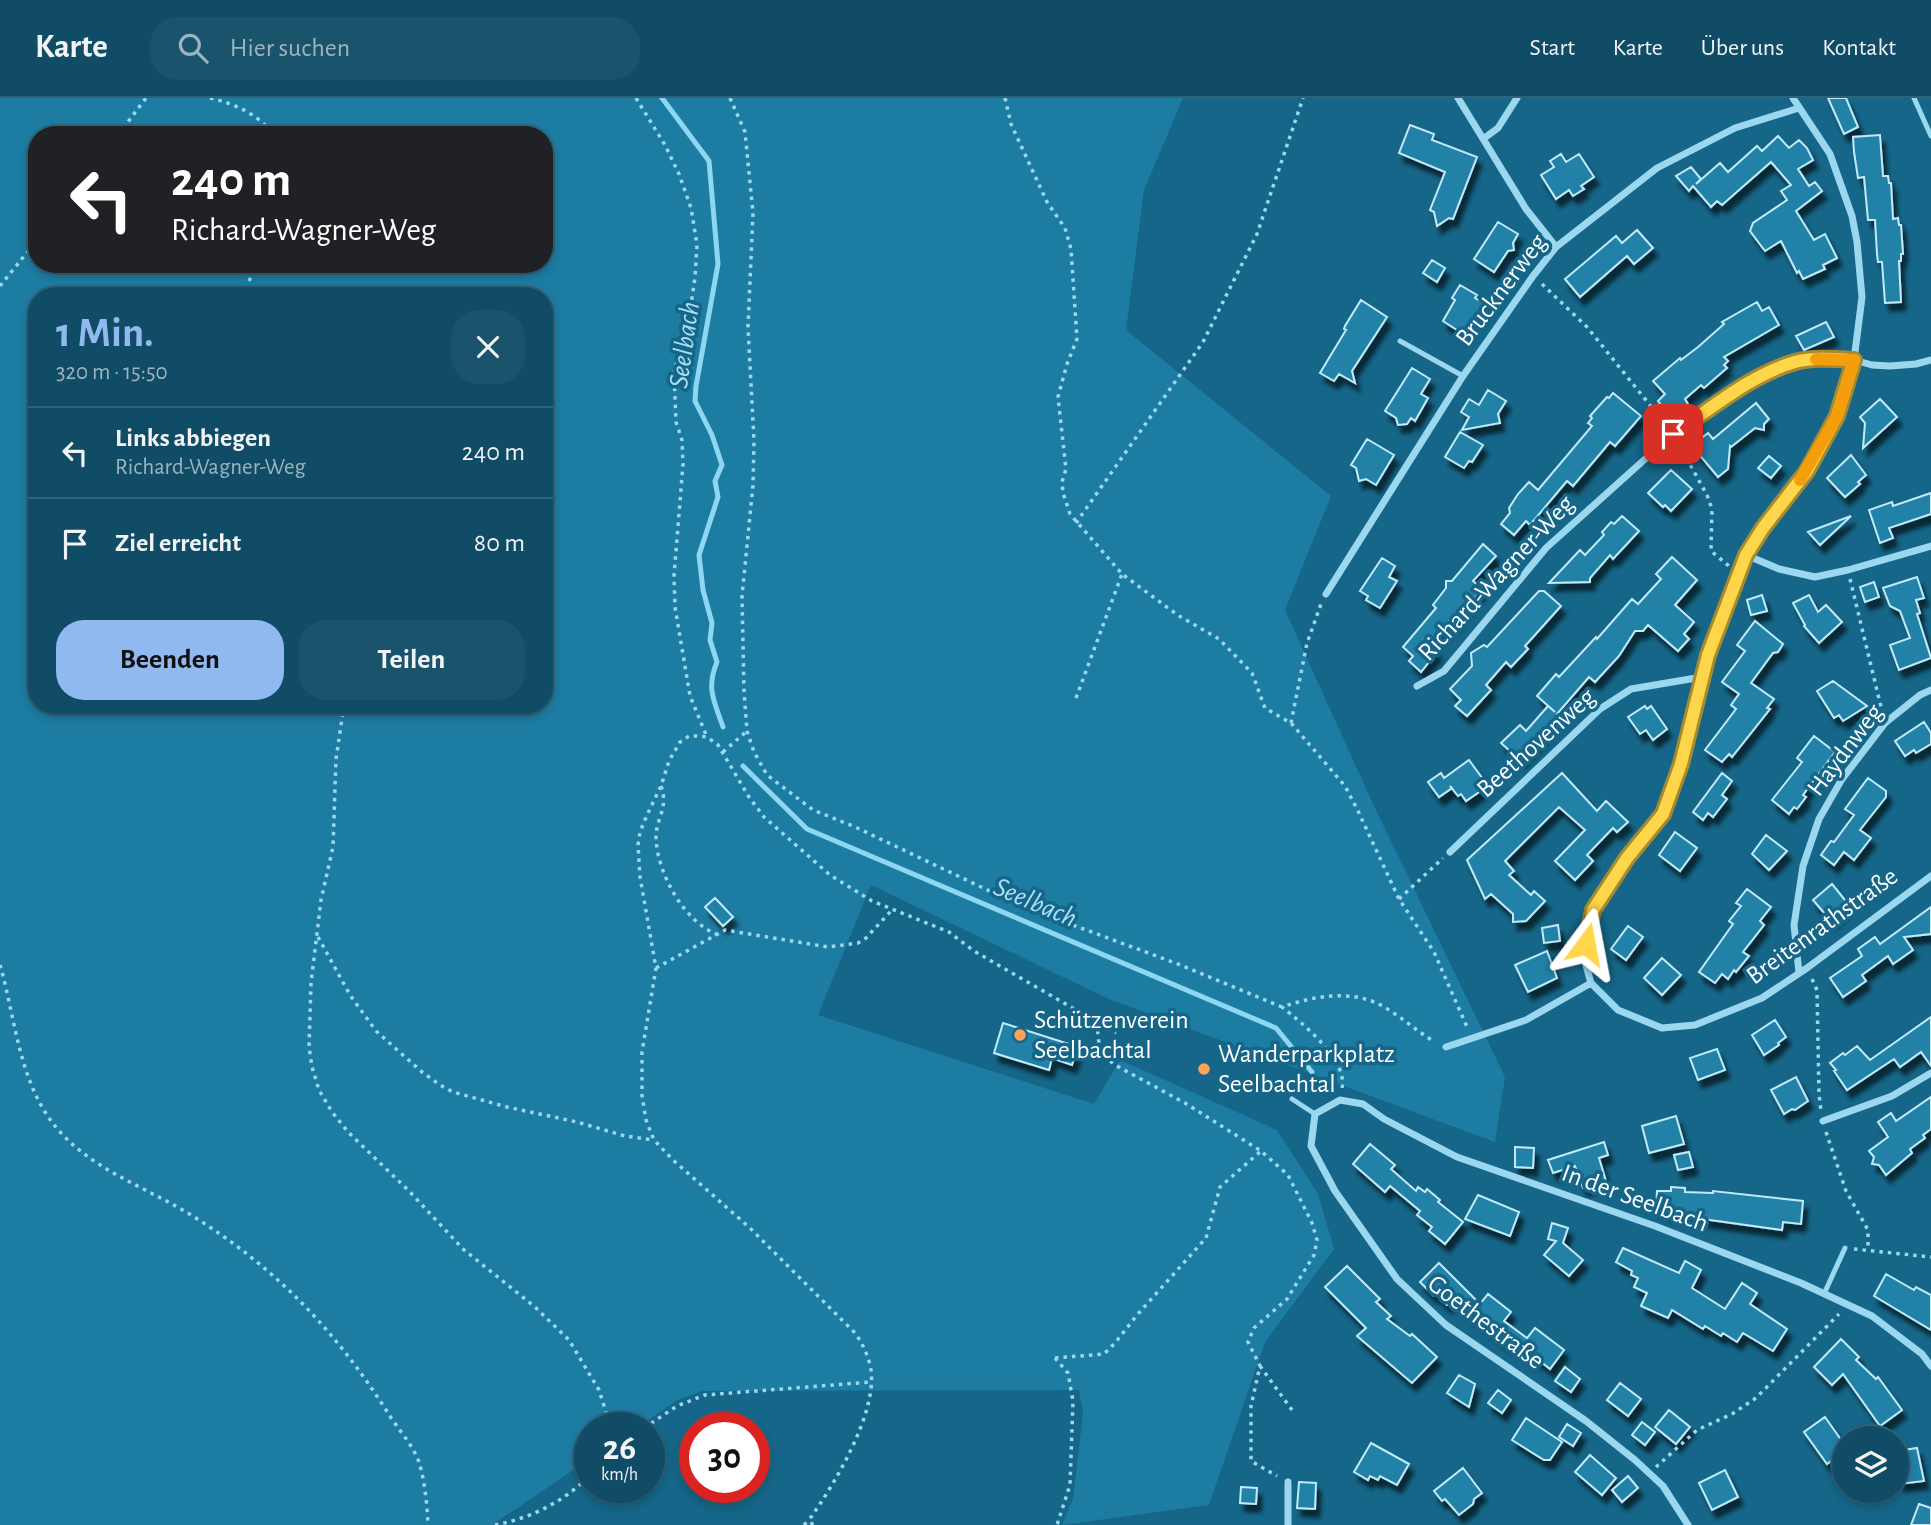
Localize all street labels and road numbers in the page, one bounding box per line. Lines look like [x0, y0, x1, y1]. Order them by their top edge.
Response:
street label: Brucknerweg [1451, 229, 1552, 351]
street label: Richard-Wagner-Weg [1413, 490, 1579, 666]
street label: Beethovenweg [1472, 683, 1600, 803]
street label: Haydnweg [1802, 699, 1888, 801]
street label: Breitenrathstraße [1742, 863, 1902, 989]
street label: In der Seelbach [1558, 1160, 1712, 1236]
street label: Goethestraße [1423, 1270, 1549, 1374]

